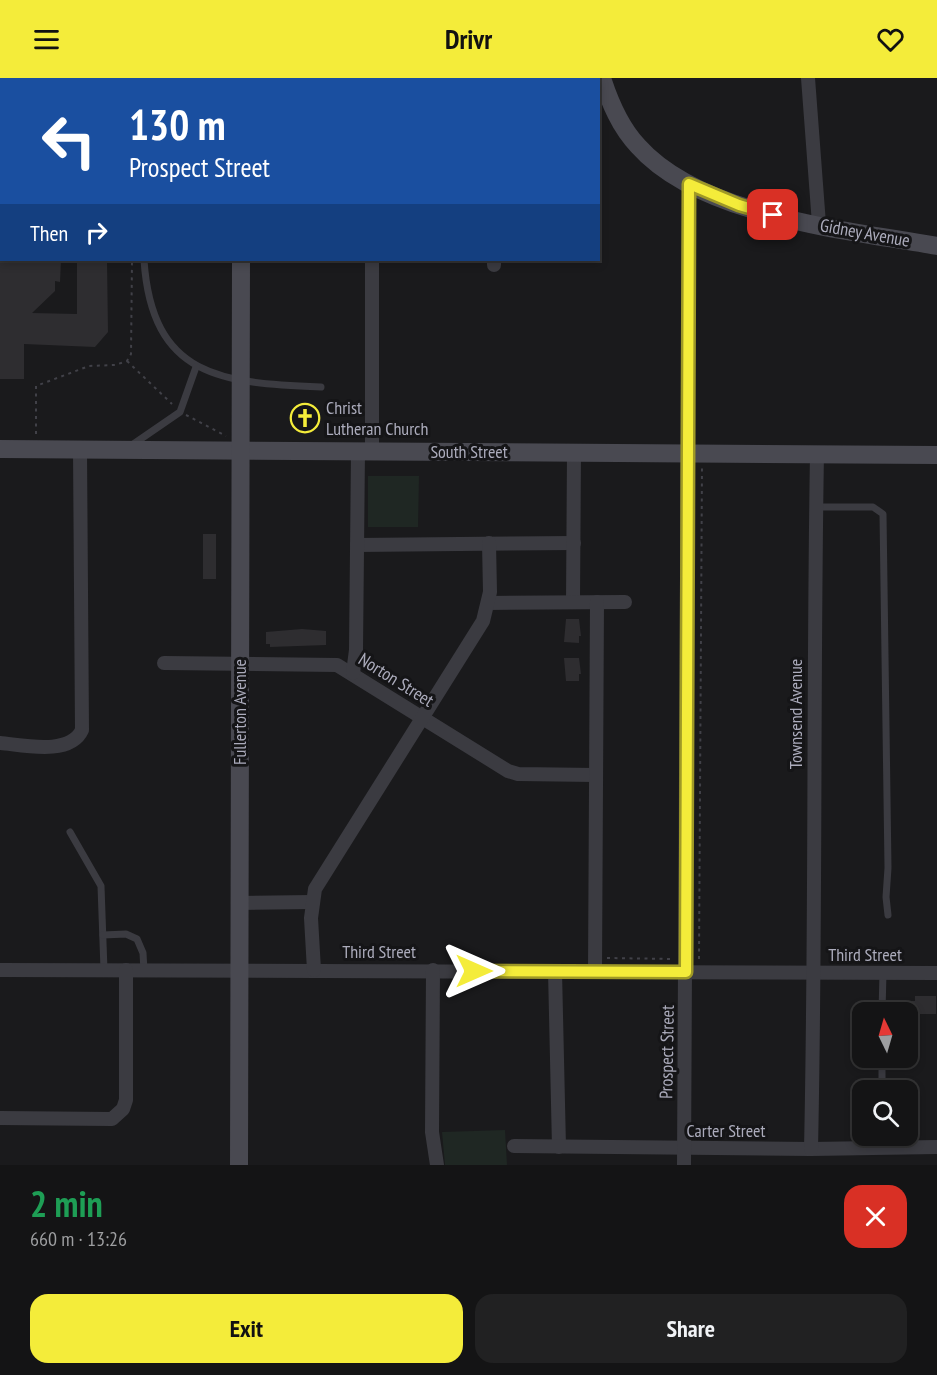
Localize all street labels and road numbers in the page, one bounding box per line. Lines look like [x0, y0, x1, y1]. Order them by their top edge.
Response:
street label: Gidney Avenue [818, 213, 912, 252]
street label: South Street [430, 440, 508, 463]
street label: Norton Street [354, 647, 438, 712]
street label: Fullerton Avenue [228, 659, 251, 765]
street label: Townsend Avenue [784, 659, 807, 769]
street label: Third Street [342, 940, 416, 963]
street label: Third Street [828, 943, 902, 966]
street label: Prospect Street [654, 1005, 679, 1099]
street label: Carter Street [687, 1119, 765, 1142]

